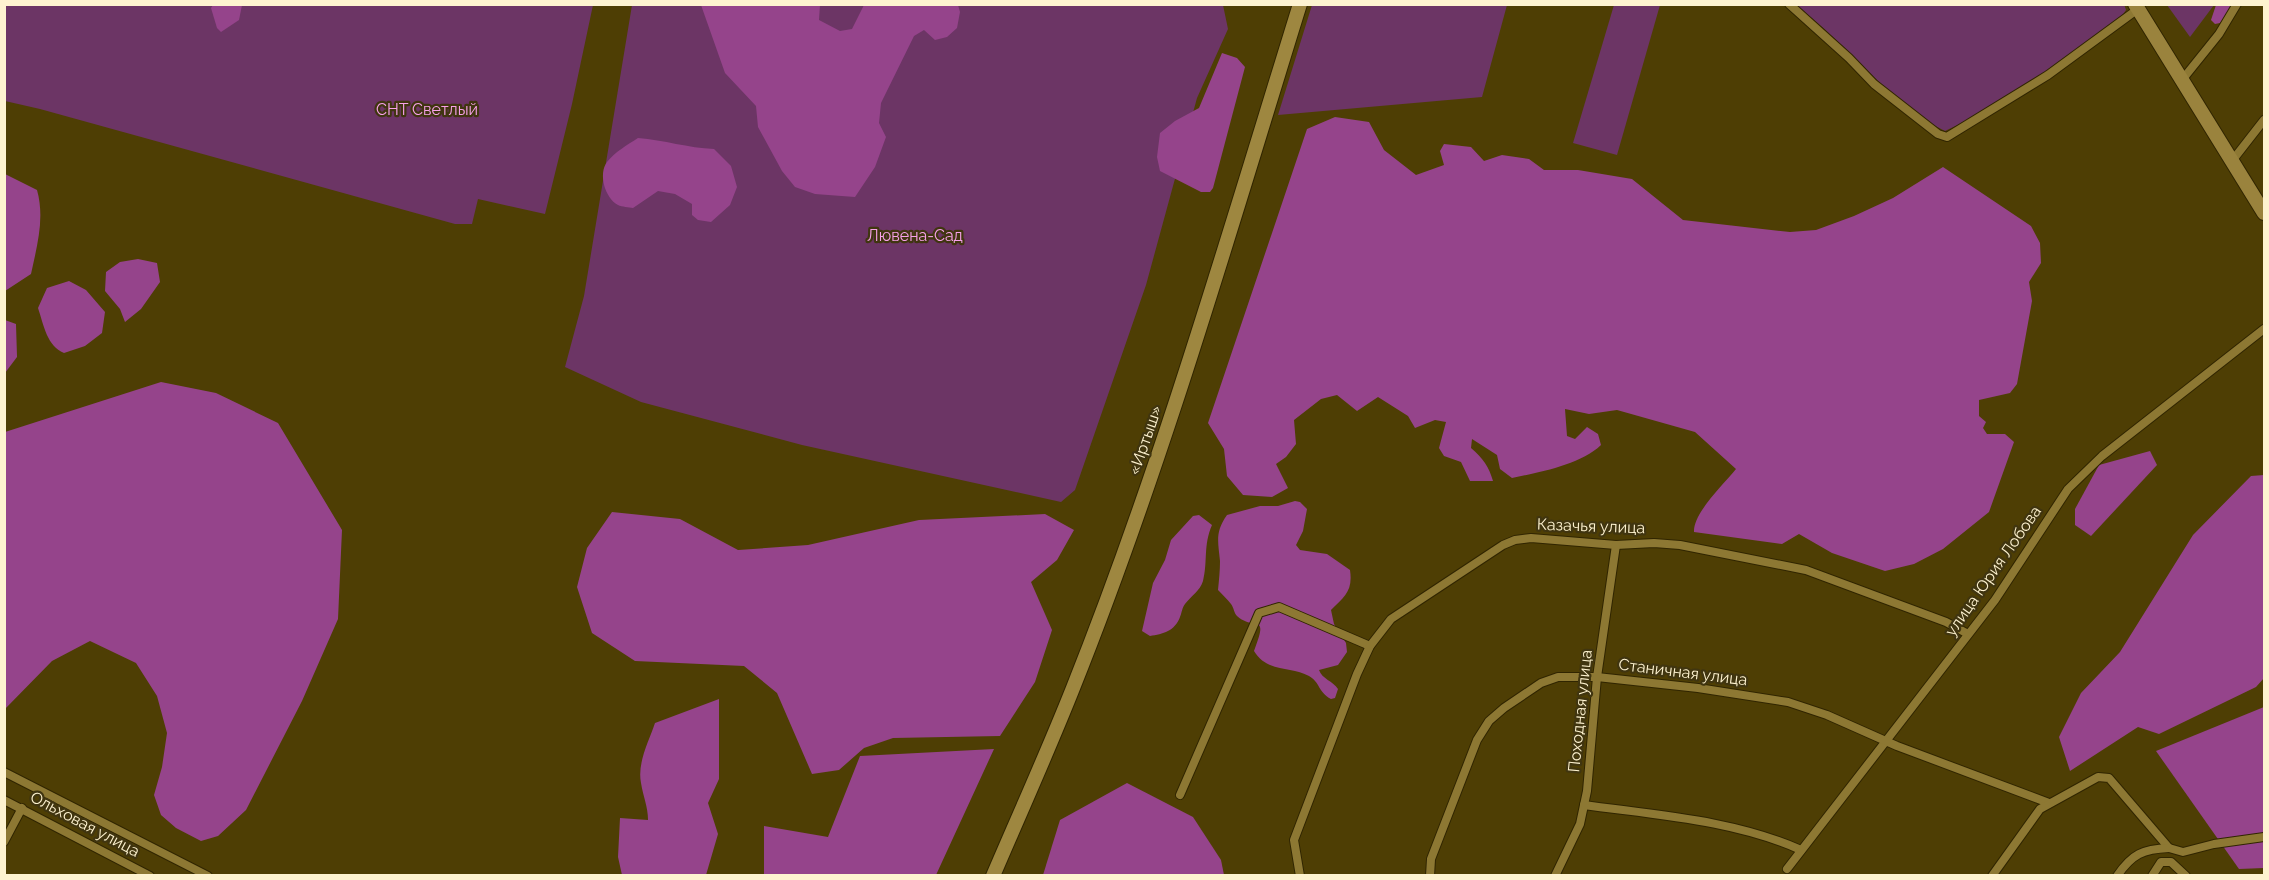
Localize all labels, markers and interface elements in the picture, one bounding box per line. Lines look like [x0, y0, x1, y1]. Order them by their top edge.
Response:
park label: СНТ Светлый [376, 100, 478, 119]
park label: Лювена-Сад [867, 226, 963, 245]
street label: «Иртыш» [1124, 403, 1166, 477]
street label: улица Юрия Лобова [1941, 502, 2045, 640]
street label: Казачья улица [1537, 515, 1645, 537]
street label: Походная улица [1564, 649, 1596, 773]
street label: Станичная улица [1618, 655, 1748, 689]
street label: Ольховая улица [27, 787, 143, 861]

